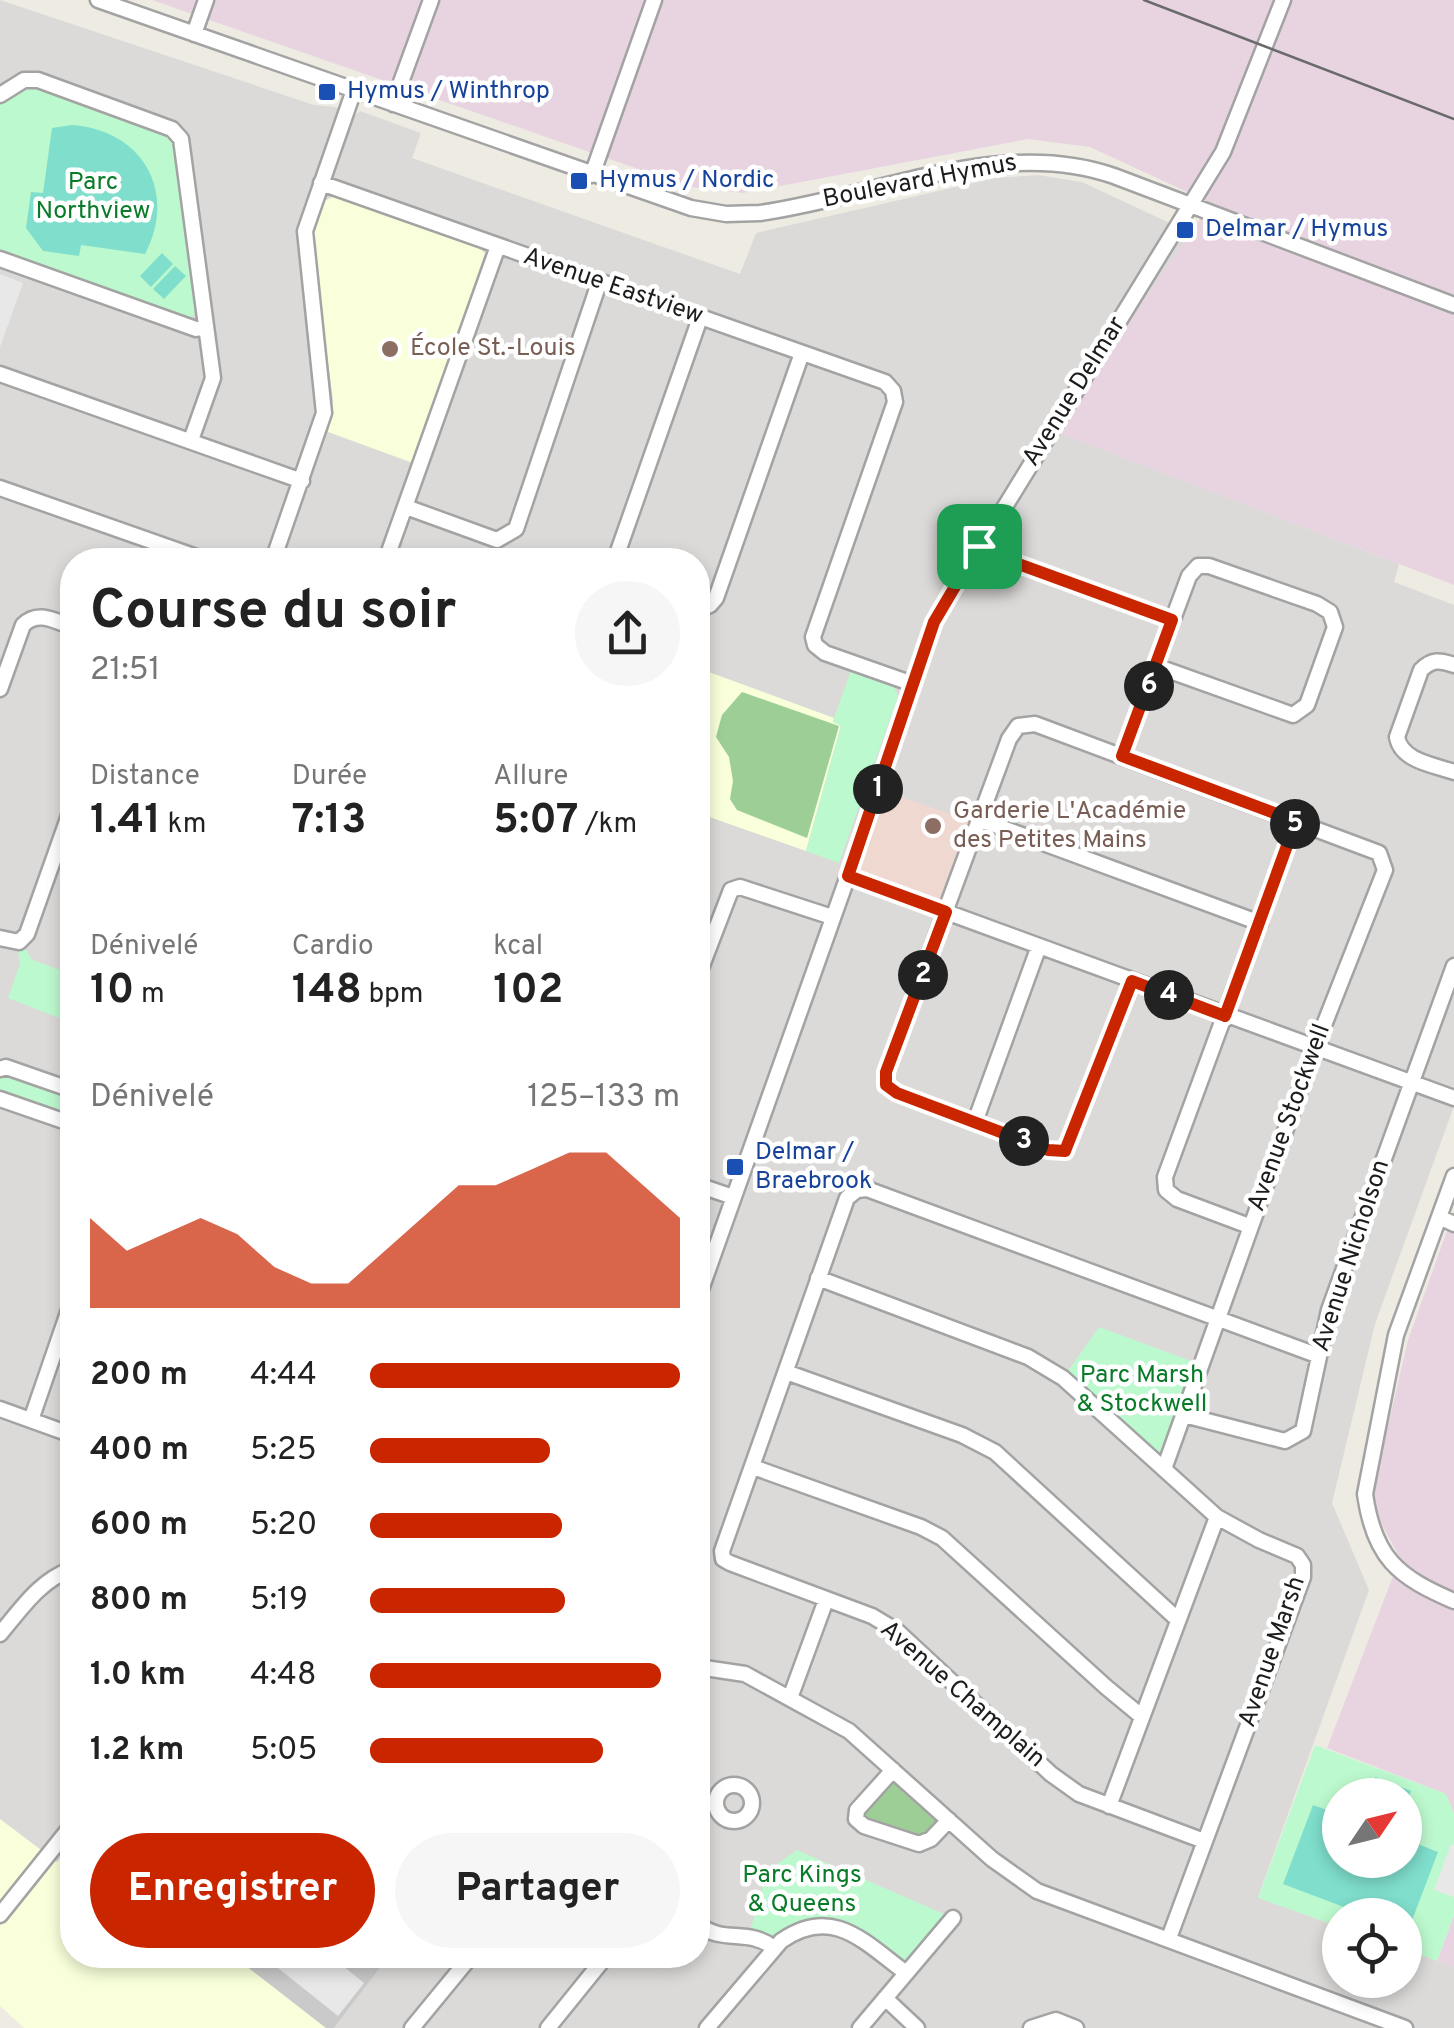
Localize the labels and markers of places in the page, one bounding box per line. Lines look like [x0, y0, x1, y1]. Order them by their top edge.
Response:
place label: Hymus / Winthrop [347, 76, 550, 108]
marker: Hymus / Winthrop [316, 81, 338, 103]
place label: Hymus / Nordic [599, 165, 775, 197]
marker: Hymus / Nordic [568, 170, 590, 192]
place label: Delmar / Hymus [1205, 214, 1388, 246]
marker: Delmar / Hymus [1174, 219, 1196, 241]
place label: École St.-Louis [410, 332, 576, 365]
marker: École St.-Louis [379, 338, 401, 360]
pin [937, 504, 1022, 589]
pin: 6 [1124, 661, 1174, 711]
pin: 1 [853, 764, 903, 814]
place label: Garderie L'Académie des Petites Mains [953, 796, 1186, 857]
pin: 5 [1270, 799, 1320, 849]
marker: Garderie L'Académie des Petites Mains [922, 815, 944, 837]
pin: 2 [898, 950, 948, 1000]
pin: 4 [1144, 970, 1194, 1020]
pin: 3 [999, 1116, 1049, 1166]
place label: Delmar / Braebrook [755, 1137, 872, 1198]
marker: Delmar / Braebrook [724, 1156, 746, 1178]

